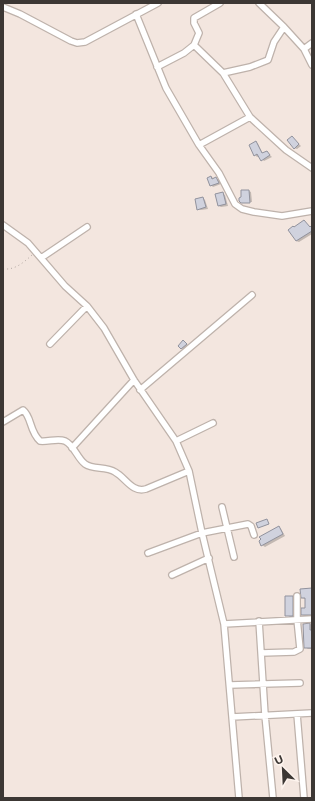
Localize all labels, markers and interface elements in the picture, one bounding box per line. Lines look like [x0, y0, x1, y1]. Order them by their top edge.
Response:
north arrow [263, 749, 303, 789]
text: U [272, 752, 286, 768]

